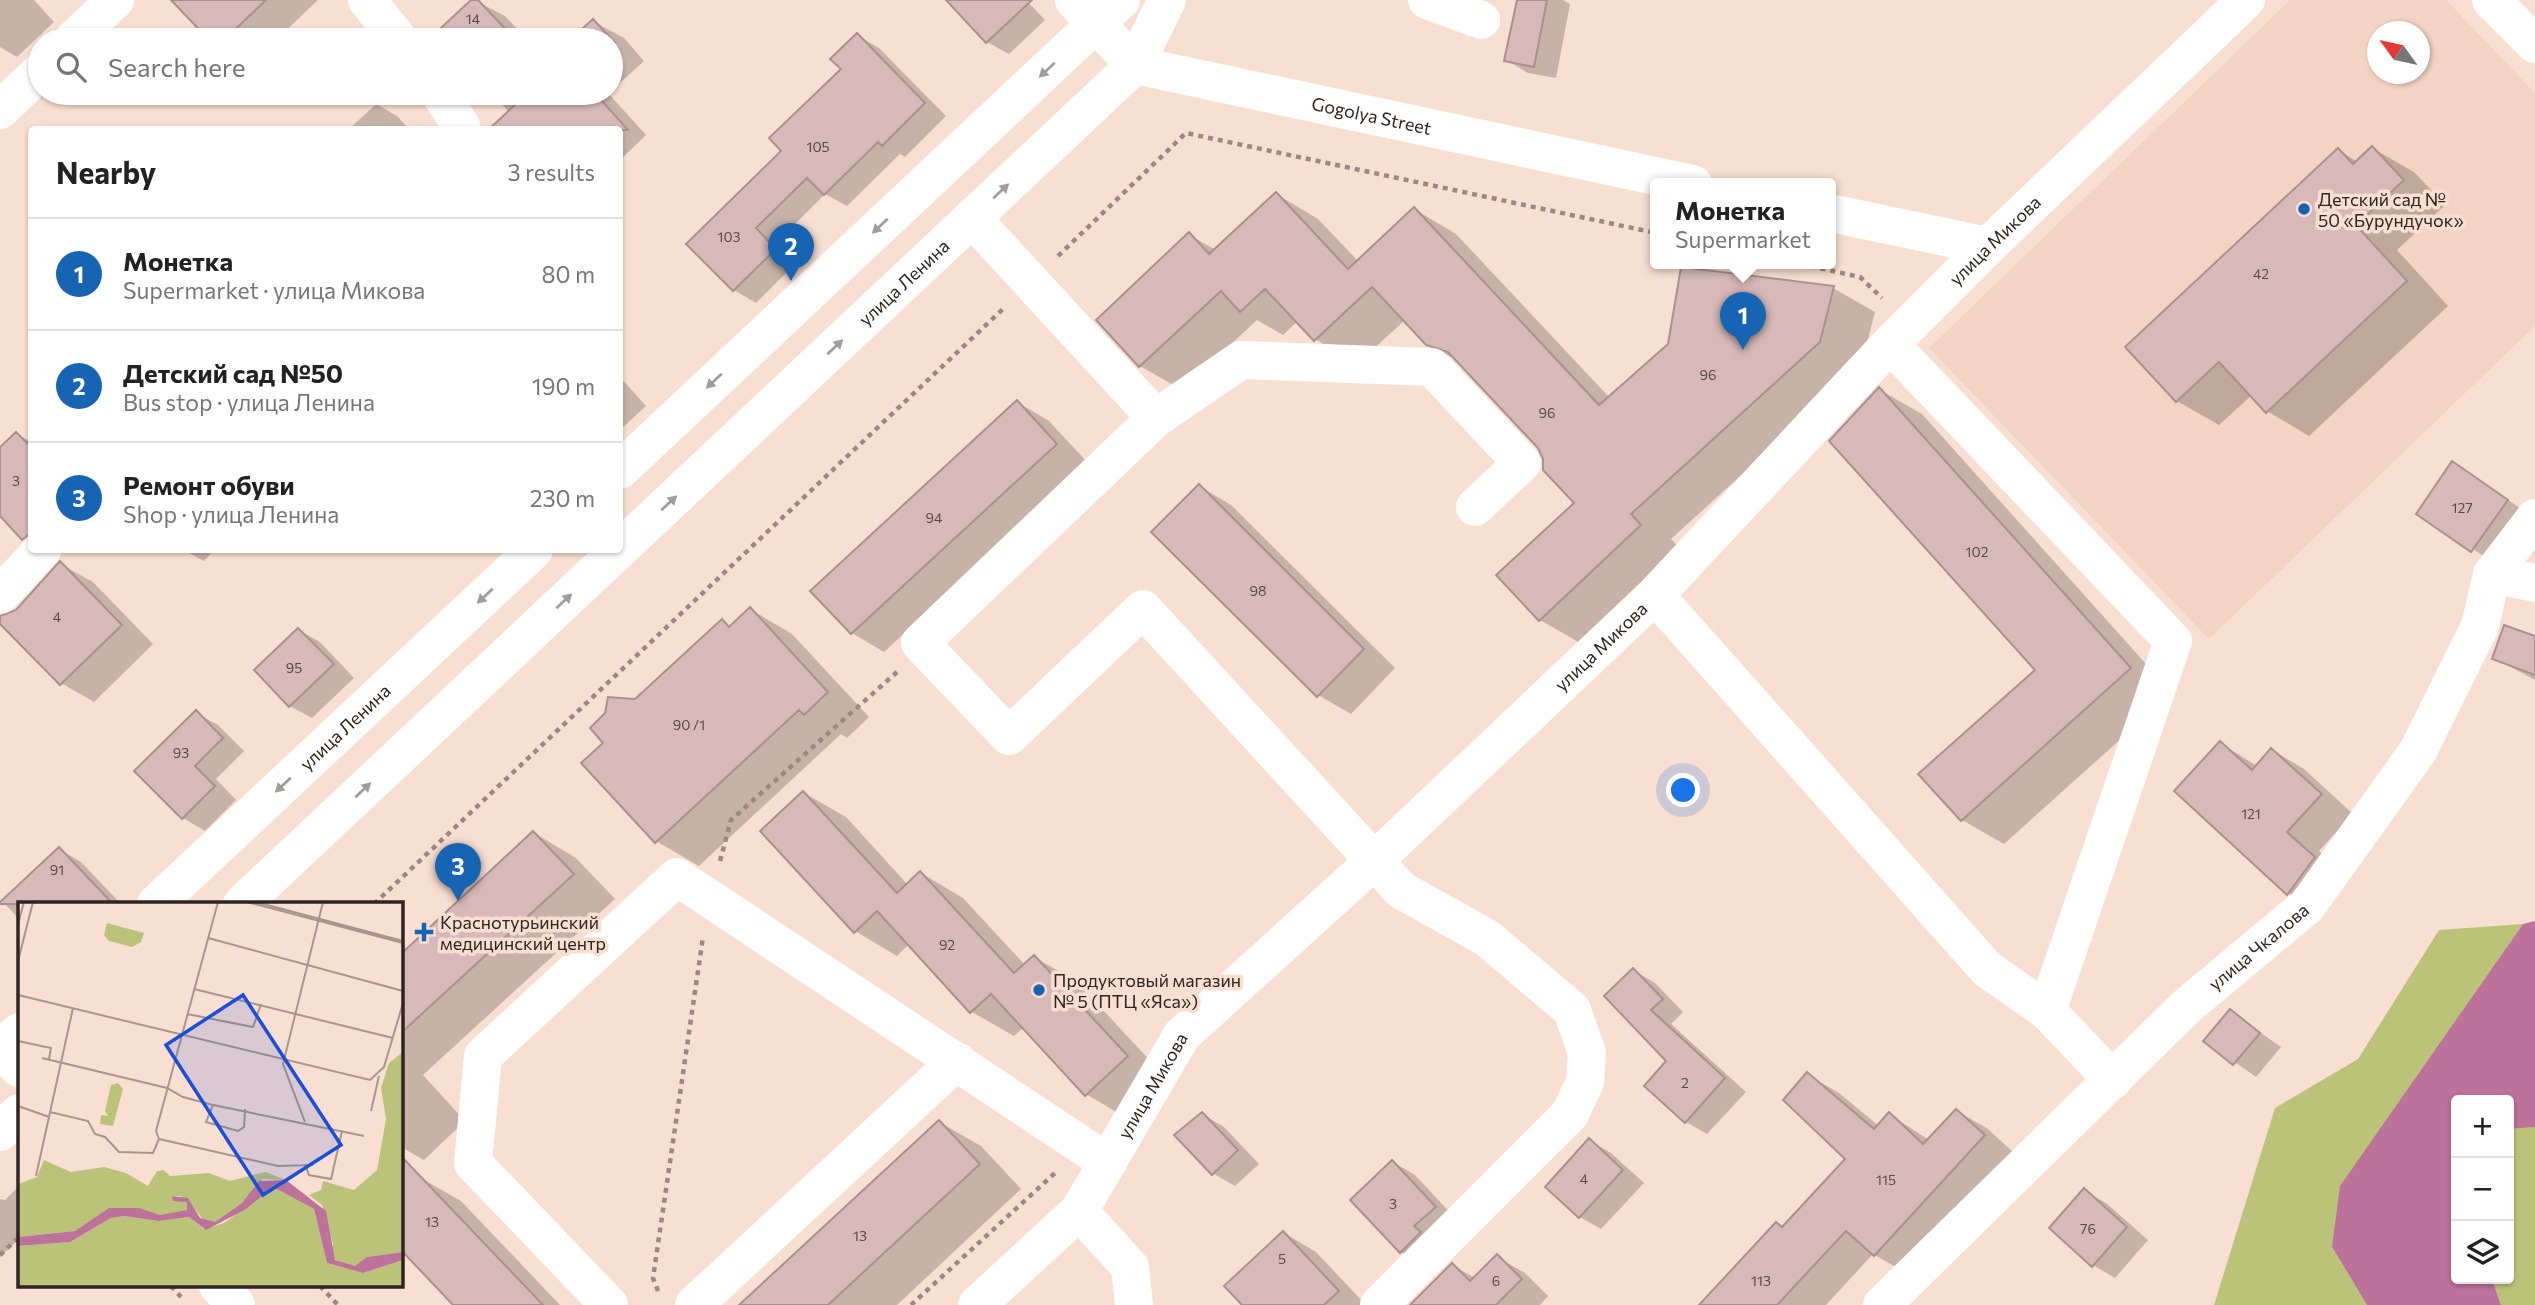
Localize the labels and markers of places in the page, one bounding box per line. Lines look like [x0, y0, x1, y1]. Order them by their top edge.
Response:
place label: Детский сад № 50 «Бурундучок» [2318, 188, 2464, 231]
marker: Детский сад № 50 «Бурундучок» [2296, 201, 2312, 217]
pin: 2 [768, 223, 814, 281]
pin: 1 [1720, 292, 1766, 350]
pin: 3 [435, 843, 481, 901]
place label: Краснотурьинский медицинский центр [440, 911, 606, 954]
marker: Краснотурьинский медицинский центр [414, 922, 434, 942]
place label: Продуктовый магазин № 5 (ПТЦ «Яса») [1053, 969, 1241, 1012]
marker: Продуктовый магазин № 5 (ПТЦ «Яса») [1031, 982, 1047, 998]

